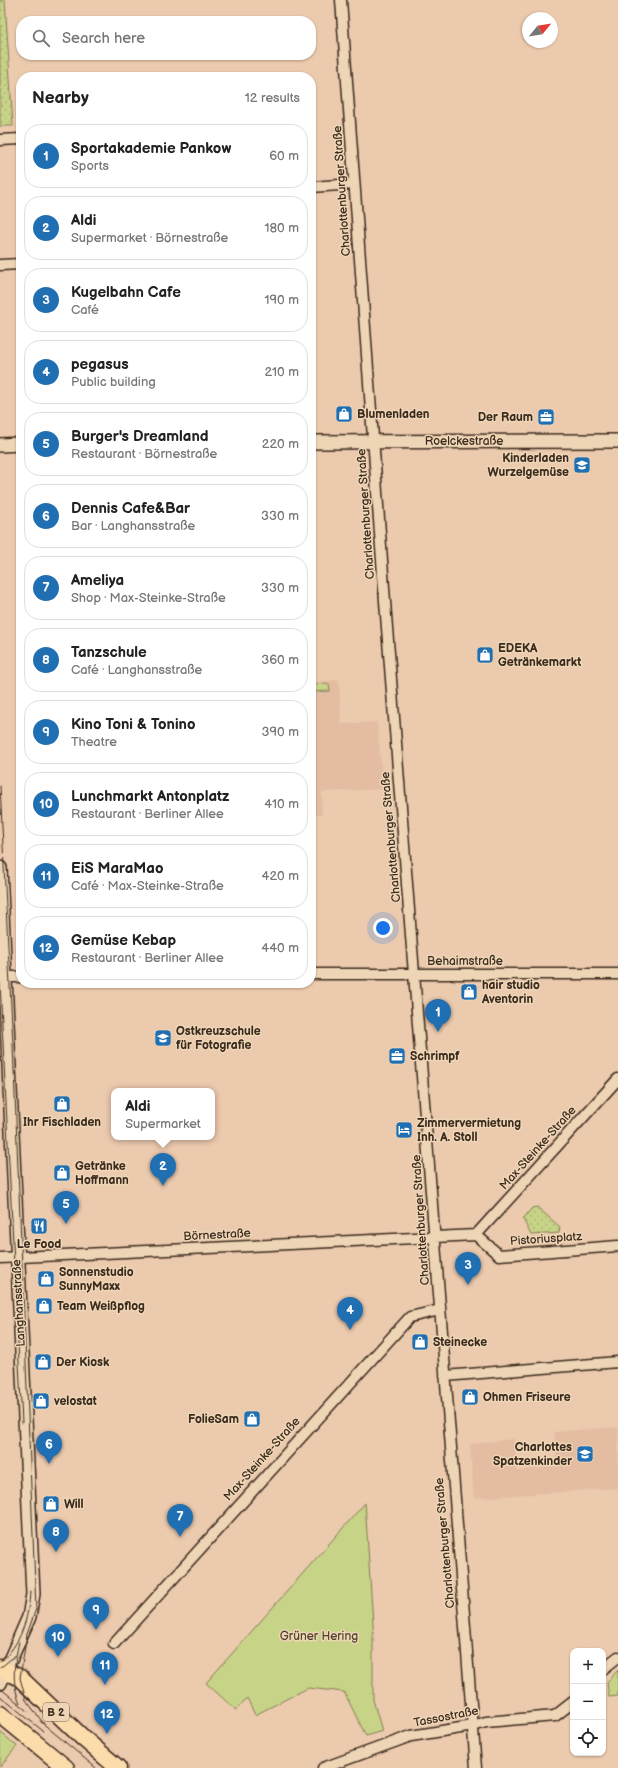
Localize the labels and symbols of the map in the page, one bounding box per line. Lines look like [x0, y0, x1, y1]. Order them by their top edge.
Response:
north arrow [522, 12, 558, 48]
street label: Charlottenburger Straße [330, 125, 354, 257]
shop icon: Blumenladen [334, 404, 354, 424]
place label: Blumenladen [357, 407, 430, 422]
office icon: Der Raum [536, 407, 556, 427]
place label: Der Raum [478, 410, 533, 425]
street label: Roelckestraße [425, 434, 503, 449]
street label: Charlottenburger Straße [354, 448, 378, 580]
place label: Kinderladen Wurzelgemüse [488, 451, 569, 480]
school or university icon: Kinderladen Wurzelgemüse [572, 455, 592, 475]
place label: EDEKA Getränkemarkt [498, 641, 581, 670]
shop icon: EDEKA Getränkemarkt [475, 645, 495, 665]
street label: Charlottenburger Straße [378, 771, 404, 903]
your location [373, 918, 393, 938]
street label: Behaimstraße [427, 954, 503, 969]
place label: hair studio Aventorin [481, 978, 540, 1007]
shop icon: hair studio Aventorin [459, 982, 479, 1002]
pin: 1 [425, 999, 451, 1032]
place label: Ostkreuzschule für Fotografie [176, 1024, 261, 1053]
school or university icon: Ostkreuzschule für Fotografie [153, 1028, 173, 1048]
office icon: Schrimpf [387, 1046, 407, 1066]
place label: Schrimpf [410, 1049, 460, 1064]
shop icon: Ihr Fischladen [52, 1094, 72, 1114]
street label: Max-Steinke-Straße [497, 1103, 579, 1193]
place label: Ihr Fischladen [23, 1115, 101, 1130]
place label: Zimmervermietung Inh. A. Stoll [417, 1116, 521, 1145]
hotel icon: Zimmervermietung Inh. A. Stoll [394, 1120, 414, 1140]
pin: 2 [150, 1153, 176, 1186]
street label: Charlottenburger Straße [409, 1154, 433, 1286]
place label: Getränke Hoffmann [75, 1159, 129, 1188]
shop icon: Getränke Hoffmann [52, 1163, 72, 1183]
pin: 5 [53, 1191, 79, 1224]
restaurant icon: Le Food [29, 1216, 49, 1236]
street label: Börnestraße [183, 1226, 251, 1244]
street label: Pistoriusplatz [510, 1229, 583, 1249]
place label: Le Food [17, 1237, 61, 1252]
pin: 3 [455, 1252, 481, 1285]
street label: Langhansstraße [9, 1259, 29, 1347]
place label: Sonnenstudio SunnyMaxx [59, 1265, 134, 1294]
shop icon: Sonnenstudio SunnyMaxx [36, 1269, 56, 1289]
shop icon: Team Weißpflog [34, 1296, 54, 1316]
pin: 4 [337, 1297, 363, 1330]
place label: Team Weißpflog [57, 1299, 145, 1314]
shop icon: Steinecke [410, 1332, 430, 1352]
place label: Steinecke [433, 1335, 487, 1350]
shop icon: Der Kiosk [33, 1352, 53, 1372]
place label: Der Kiosk [56, 1355, 110, 1370]
shop icon: Ohmen Friseure [460, 1387, 480, 1407]
place label: Ohmen Friseure [483, 1390, 571, 1405]
shop icon: velostat [31, 1391, 51, 1411]
place label: velostat [53, 1394, 97, 1409]
shop icon: FolieSam [242, 1409, 262, 1429]
place label: FolieSam [188, 1412, 239, 1427]
street label: Max-Steinke-Straße [221, 1414, 303, 1504]
pin: 6 [36, 1431, 62, 1464]
place label: Charlottes Spatzenkinder [493, 1440, 572, 1469]
school or university icon: Charlottes Spatzenkinder [575, 1444, 595, 1464]
street label: Charlottenburger Straße [432, 1477, 458, 1609]
shop icon: Will [41, 1494, 61, 1514]
place label: Will [64, 1497, 84, 1512]
pin: 7 [167, 1504, 193, 1537]
pin: 8 [43, 1519, 69, 1552]
pin: 9 [83, 1597, 109, 1630]
pin: 10 [45, 1624, 71, 1657]
park label: Grüner Hering [280, 1629, 358, 1644]
pin: 11 [92, 1652, 118, 1685]
pin: 12 [94, 1701, 120, 1734]
road number: B 2 [43, 1703, 69, 1721]
street label: Tassostraße [412, 1703, 480, 1731]

